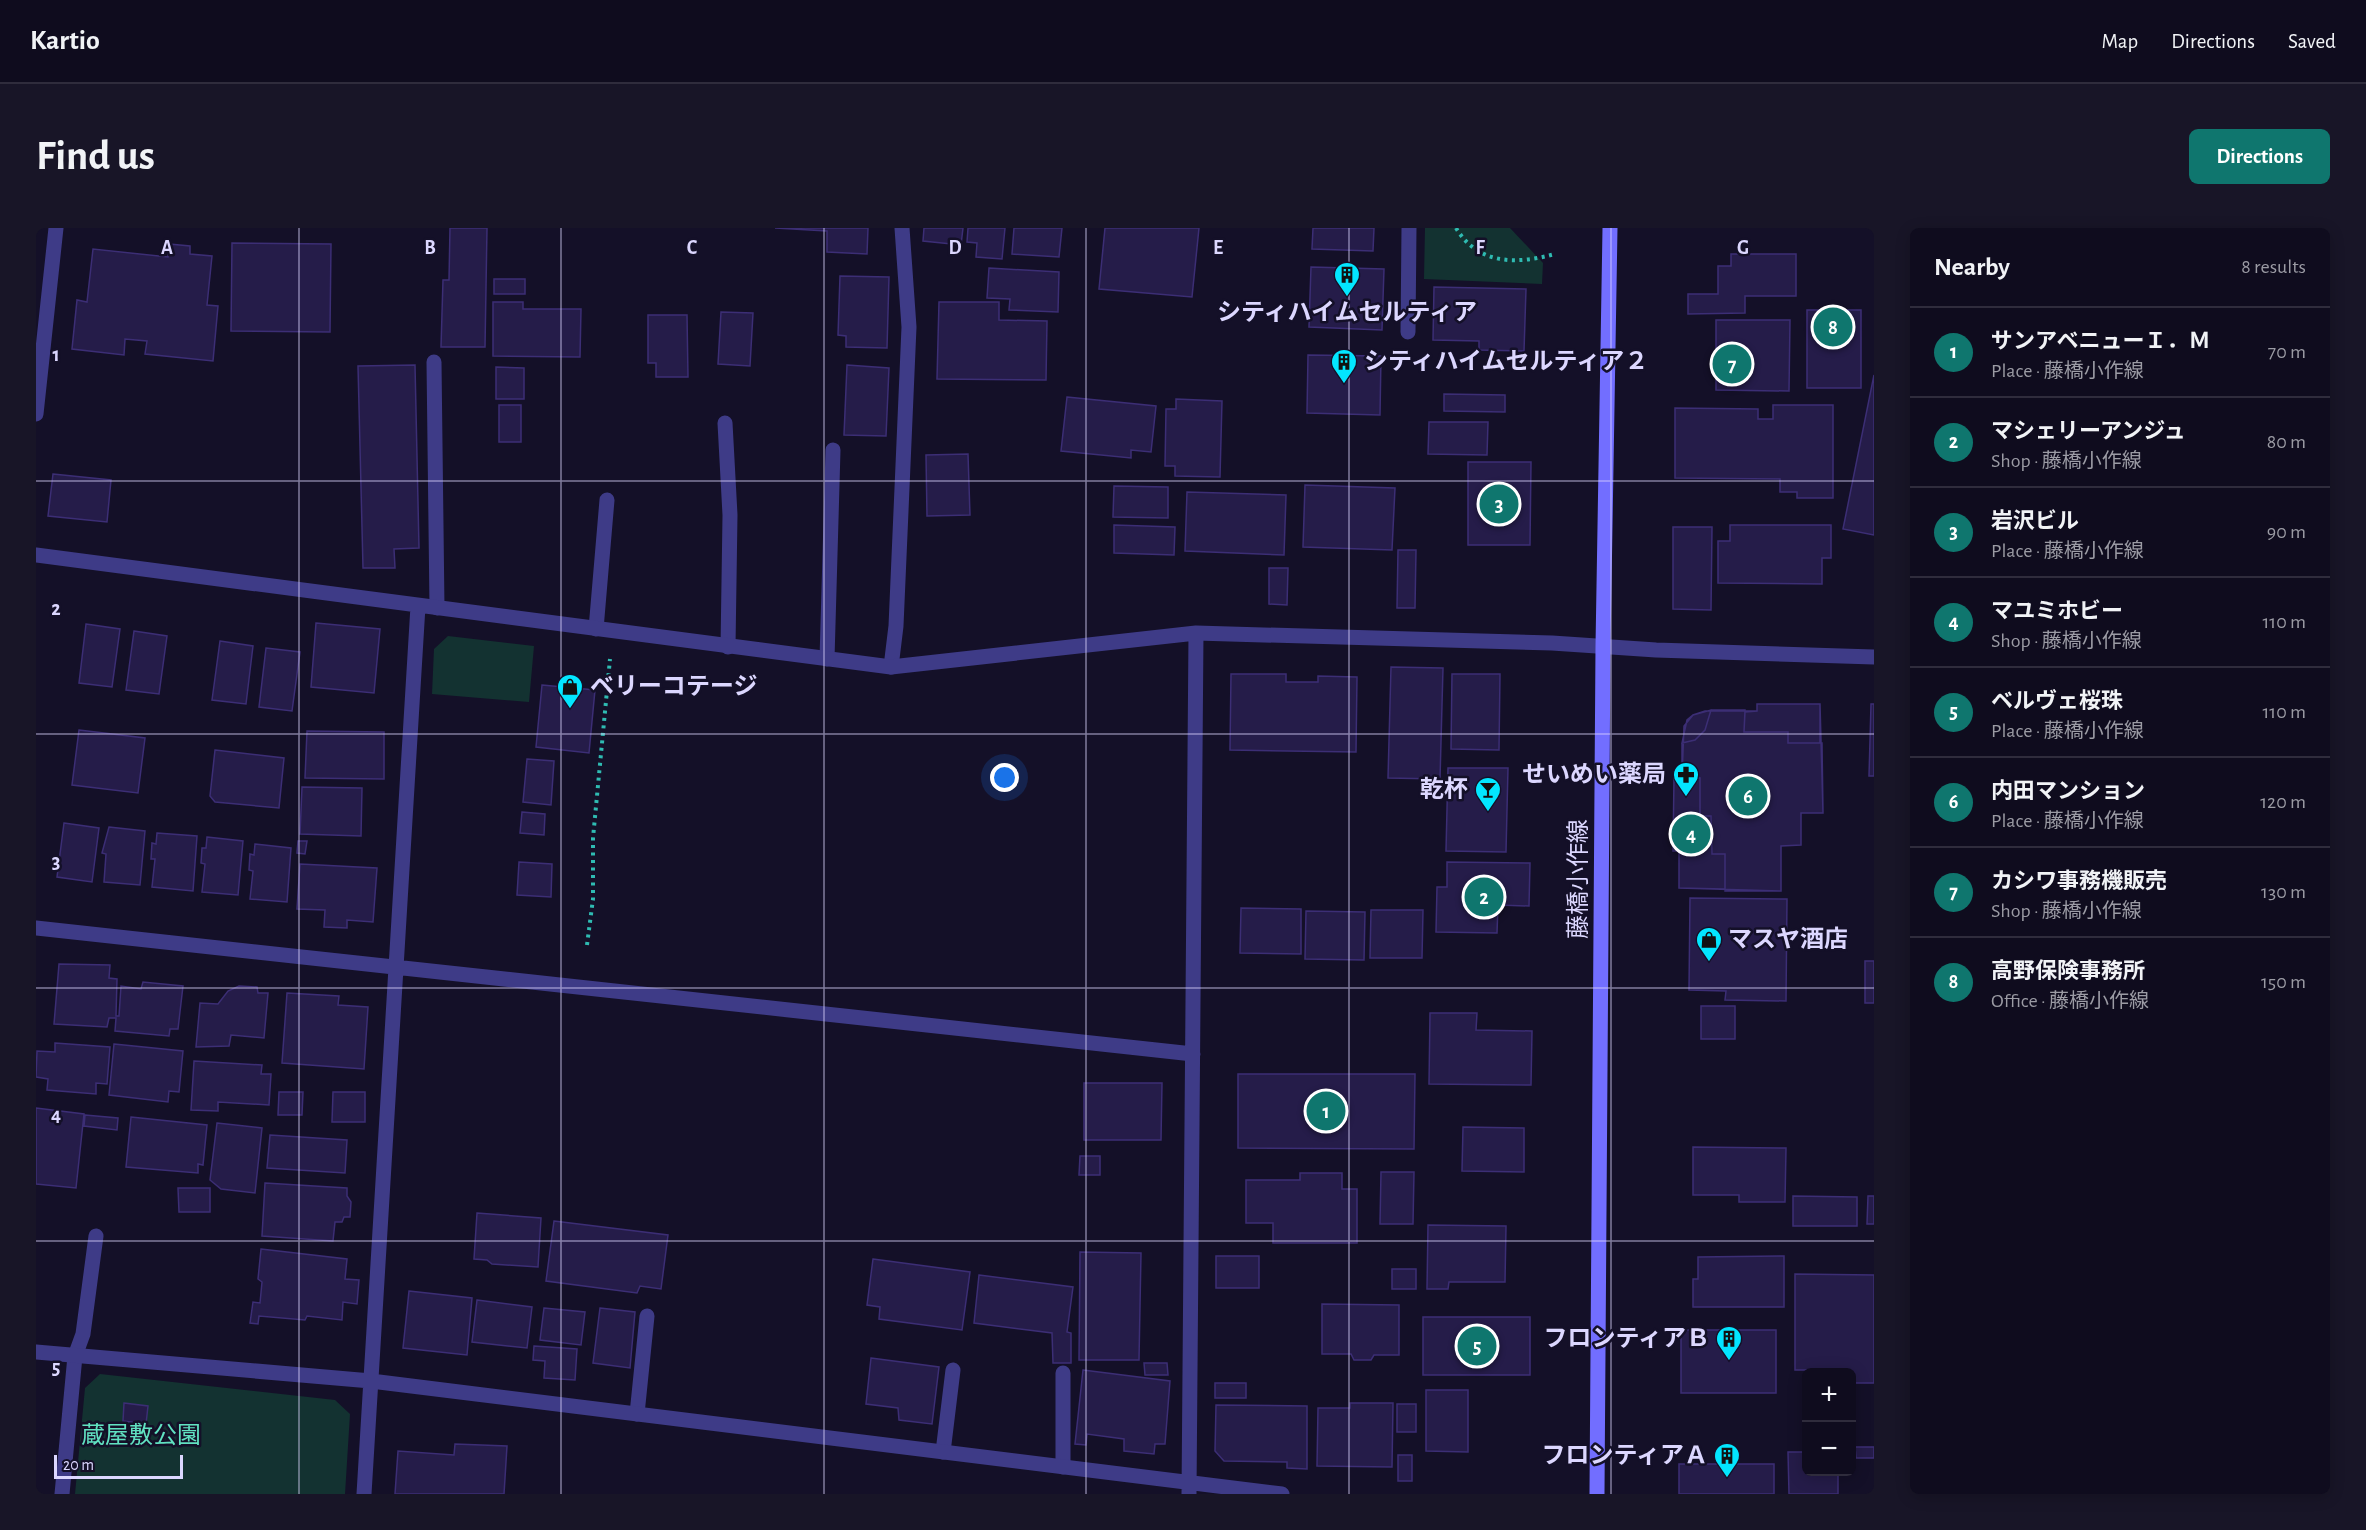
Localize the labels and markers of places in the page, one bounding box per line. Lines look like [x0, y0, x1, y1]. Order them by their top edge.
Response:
building icon: シティハイムセルティア [1332, 260, 1362, 298]
place label: シティハイムセルティア [1217, 300, 1477, 325]
pin: 8 [1814, 304, 1852, 350]
pin: 7 [1712, 342, 1752, 386]
building icon: シティハイムセルティア２ [1329, 347, 1359, 385]
place label: シティハイムセルティア２ [1364, 349, 1648, 374]
pin: 3 [1480, 482, 1518, 526]
shop icon: ベリーコテージ [555, 672, 585, 710]
place label: ベリーコテージ [590, 674, 758, 699]
pharmacy icon: せいめい薬局 [1671, 760, 1701, 798]
place label: せいめい薬局 [1522, 761, 1666, 787]
pin: 6 [1728, 774, 1768, 818]
bar icon: 乾杯 [1473, 775, 1503, 813]
place label: 乾杯 [1420, 776, 1468, 802]
pin: 4 [1672, 812, 1710, 856]
pin: 2 [1464, 874, 1504, 920]
shop icon: マスヤ酒店 [1694, 925, 1724, 963]
place label: マスヤ酒店 [1728, 926, 1848, 952]
pin: 1 [1306, 1088, 1346, 1134]
pin: 5 [1458, 1324, 1496, 1368]
building icon: フロンティアＢ [1714, 1324, 1744, 1362]
place label: フロンティアＢ [1543, 1327, 1710, 1351]
building icon: フロンティアＡ [1712, 1441, 1742, 1479]
place label: フロンティアＡ [1541, 1444, 1708, 1468]

